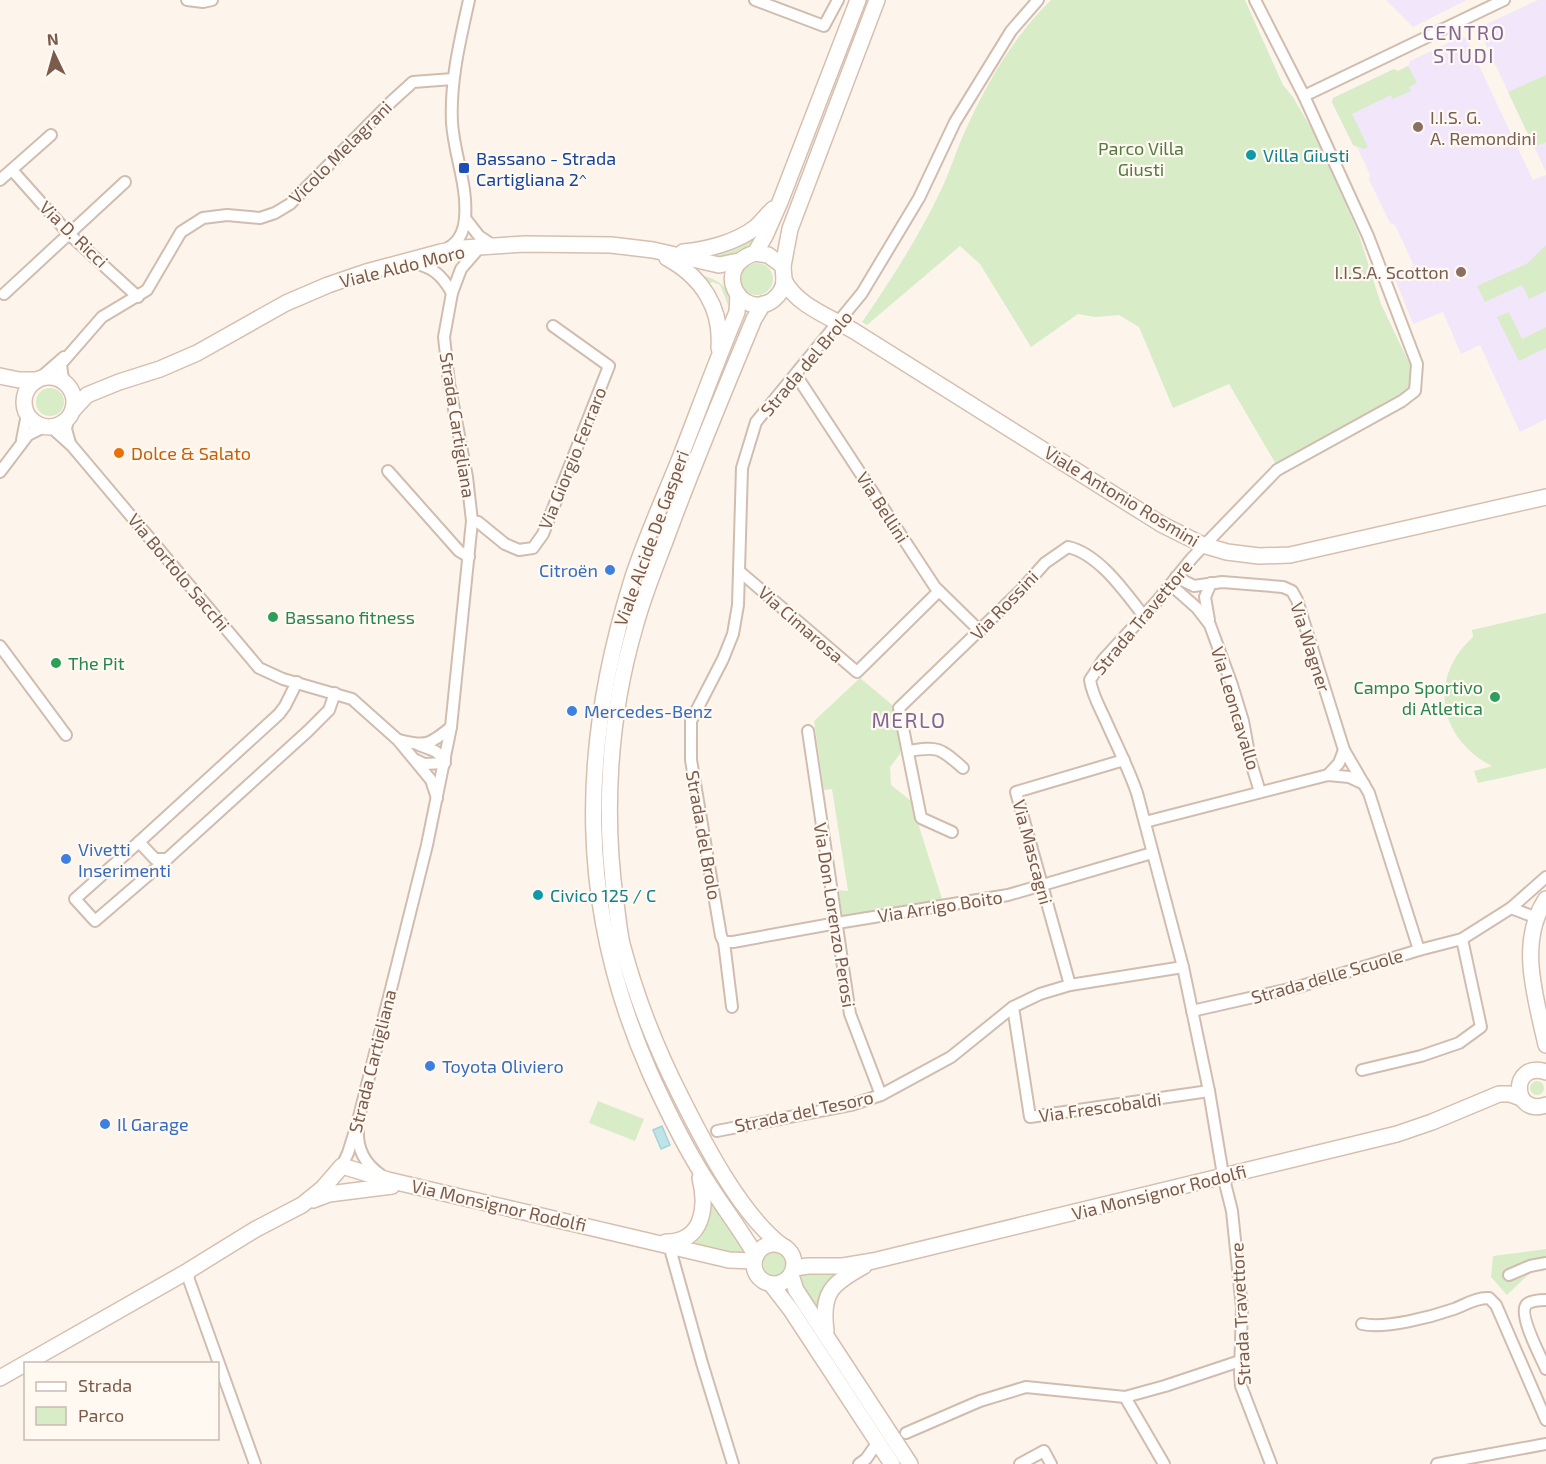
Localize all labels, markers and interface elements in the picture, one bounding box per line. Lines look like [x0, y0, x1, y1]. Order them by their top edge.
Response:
district label: CENTRO STUDI [1422, 20, 1506, 67]
north arrow [24, 24, 84, 84]
text: N [46, 29, 59, 49]
street label: Vicolo Melagrani [284, 96, 396, 208]
place label: I.I.S. G. A. Remondini [1430, 106, 1536, 149]
marker: I.I.S. G. A. Remondini [1411, 120, 1425, 134]
park label: Parco Villa Giusti [1098, 137, 1184, 180]
place label: Villa Giusti [1263, 144, 1350, 166]
place label: Bassano - Strada Cartigliana 2^ [476, 147, 616, 190]
marker: Villa Giusti [1244, 148, 1258, 162]
marker: Bassano - Strada Cartigliana 2^ [457, 161, 471, 175]
street label: Via D. Ricci [35, 196, 113, 272]
street label: Viale Aldo Moro [337, 240, 467, 292]
place label: I.I.S.A. Scotton [1334, 261, 1449, 283]
marker: I.I.S.A. Scotton [1454, 265, 1468, 279]
street label: Strada del Brolo [755, 306, 857, 420]
street label: Strada Cartigliana [436, 351, 480, 499]
street label: Via Giorgio Ferraro [533, 384, 611, 532]
street label: Viale Antonio Rosmini [1040, 441, 1204, 551]
place label: Dolce & Salato [131, 442, 251, 464]
marker: Dolce & Salato [112, 446, 126, 460]
street label: Viale Alcide De Gasperi [609, 447, 693, 629]
street label: Via Bellini [852, 467, 914, 547]
street label: Via Bortolo Sacchi [123, 509, 235, 635]
street label: Strada Travettore [1088, 555, 1196, 679]
place label: Citroën [539, 559, 598, 581]
marker: Citroën [603, 563, 617, 577]
street label: Via Rossini [965, 566, 1043, 644]
street label: Via Cimarosa [754, 581, 848, 667]
street label: Via Wagner [1286, 599, 1336, 695]
place label: Bassano fitness [285, 606, 415, 628]
marker: Bassano fitness [266, 610, 280, 624]
street label: Via Leoncavallo [1207, 644, 1265, 772]
place label: The Pit [68, 652, 125, 674]
marker: The Pit [49, 656, 63, 670]
place label: Campo Sportivo di Atletica [1353, 676, 1483, 719]
marker: Campo Sportivo di Atletica [1488, 690, 1502, 704]
place label: Mercedes-Benz [584, 700, 712, 722]
marker: Mercedes-Benz [565, 704, 579, 718]
district label: MERLO [871, 707, 947, 732]
street label: Strada del Brolo [682, 769, 726, 901]
street label: Via Mascagni [1008, 797, 1058, 907]
street label: Via Don Lorenzo Perosi [810, 821, 860, 1009]
place label: Vivetti Inserimenti [78, 838, 171, 881]
marker: Vivetti Inserimenti [59, 852, 73, 866]
place label: Civico 125 / C [550, 884, 656, 906]
street label: Via Arrigo Boito [876, 885, 1004, 927]
marker: Civico 125 / C [531, 888, 545, 902]
street label: Strada delle Scuole [1249, 944, 1405, 1008]
street label: Strada Cartigliana [344, 987, 400, 1135]
place label: Toyota Oliviero [442, 1055, 564, 1077]
marker: Toyota Oliviero [423, 1059, 437, 1073]
street label: Strada del Tesoro [733, 1086, 875, 1136]
street label: Via Frescobaldi [1037, 1088, 1163, 1126]
place label: Il Garage [117, 1113, 189, 1135]
marker: Il Garage [98, 1117, 112, 1131]
street label: Via Monsignor Rodolfi [1070, 1160, 1248, 1224]
street label: Via Monsignor Rodolfi [409, 1174, 589, 1236]
street label: Strada Travettore [1225, 1242, 1255, 1386]
legend [24, 1362, 219, 1440]
text: Strada [78, 1374, 132, 1396]
text: Parco [78, 1404, 124, 1426]

